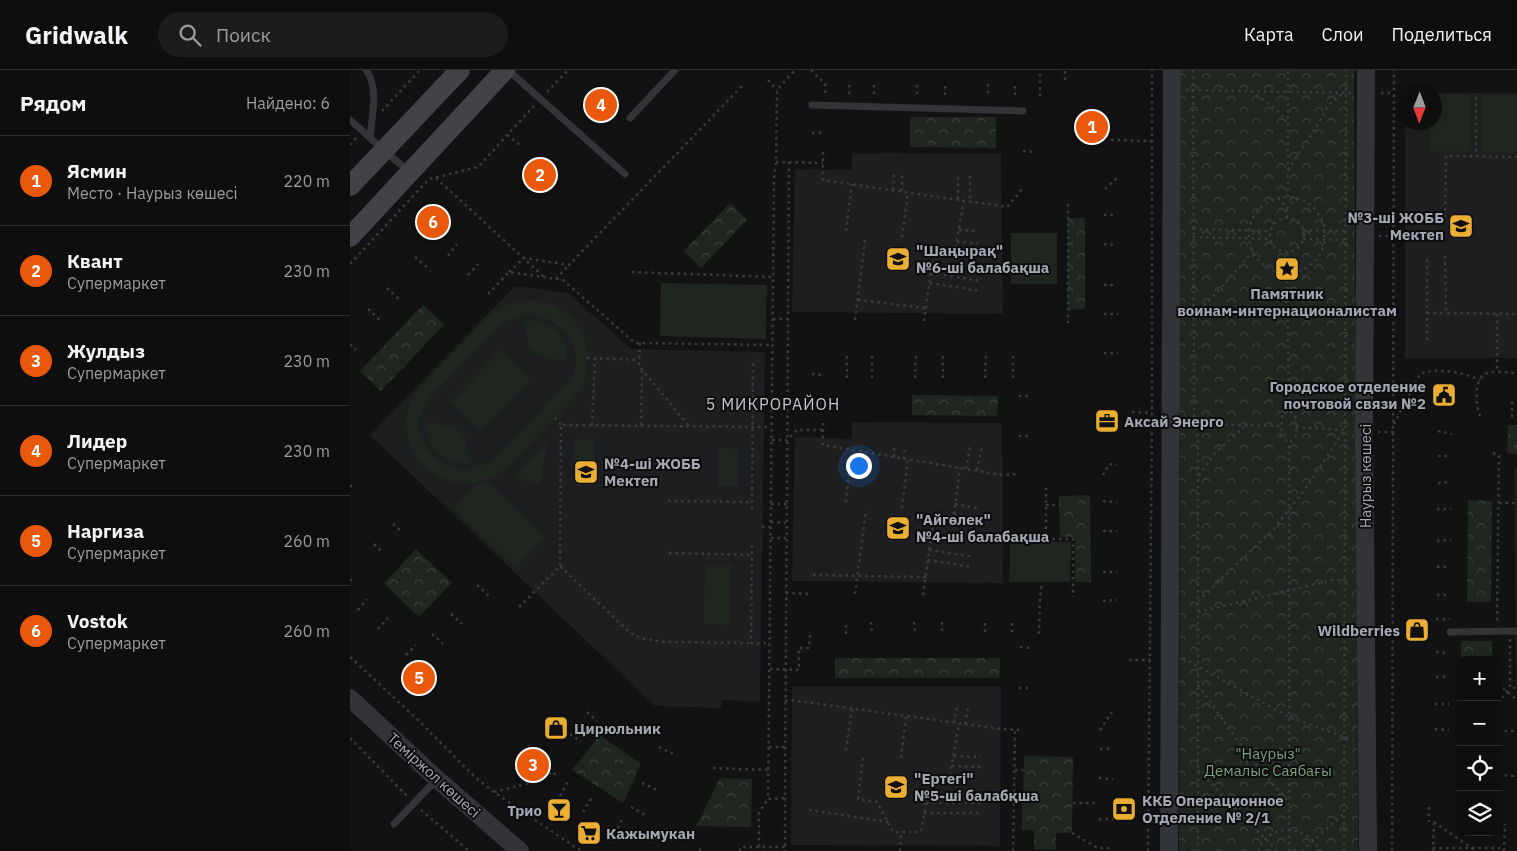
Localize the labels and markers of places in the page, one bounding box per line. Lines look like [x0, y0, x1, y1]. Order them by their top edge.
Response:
pin: 4 [585, 86, 617, 124]
pin: 1 [1076, 108, 1108, 146]
pin: 2 [524, 156, 556, 194]
pin: 6 [417, 203, 449, 241]
place label: №3-ші ЖОББ Мектеп [1347, 208, 1444, 244]
school or university icon: №3-ші ЖОББ Мектеп [1448, 213, 1474, 239]
place label: "Шаңырақ" №6-ші балабақша [916, 241, 1050, 277]
school or university icon: "Шаңырақ" №6-ші балабақша [885, 246, 911, 272]
place icon: Памятник воинам-интернационалистам [1274, 256, 1300, 282]
place label: Памятник воинам-интернационалистам [1177, 284, 1397, 320]
place label: Городское отделение почтовой связи №2 [1269, 377, 1426, 413]
public building icon: Городское отделение почтовой связи №2 [1431, 382, 1457, 408]
office icon: Аксай Энерго [1094, 408, 1120, 434]
place label: Аксай Энерго [1124, 412, 1224, 431]
place label: №4-ші ЖОББ Мектеп [604, 454, 701, 490]
school or university icon: №4-ші ЖОББ Мектеп [573, 459, 599, 485]
place label: "Айгөлек" №4-ші балабақша [916, 510, 1050, 546]
school or university icon: "Айгөлек" №4-ші балабақша [885, 515, 911, 541]
shop icon: Wildberries [1404, 617, 1430, 643]
place label: Wildberries [1317, 621, 1400, 640]
pin: 5 [403, 659, 435, 697]
shop icon: Цирюльник [543, 715, 569, 741]
place label: Цирюльник [574, 719, 661, 738]
pin: 3 [517, 746, 549, 784]
place label: "Ертегі" №5-ші балабқша [914, 769, 1039, 805]
school or university icon: "Ертегі" №5-ші балабқша [883, 774, 909, 800]
place label: ККБ Операционное Отделение № 2/1 [1142, 791, 1284, 827]
bank icon: ККБ Операционное Отделение № 2/1 [1111, 796, 1137, 822]
bar icon: Трио [546, 797, 572, 823]
place label: Трио [507, 801, 542, 820]
supermarket icon: Кажымукан [576, 820, 602, 846]
place label: Кажымукан [606, 824, 695, 843]

